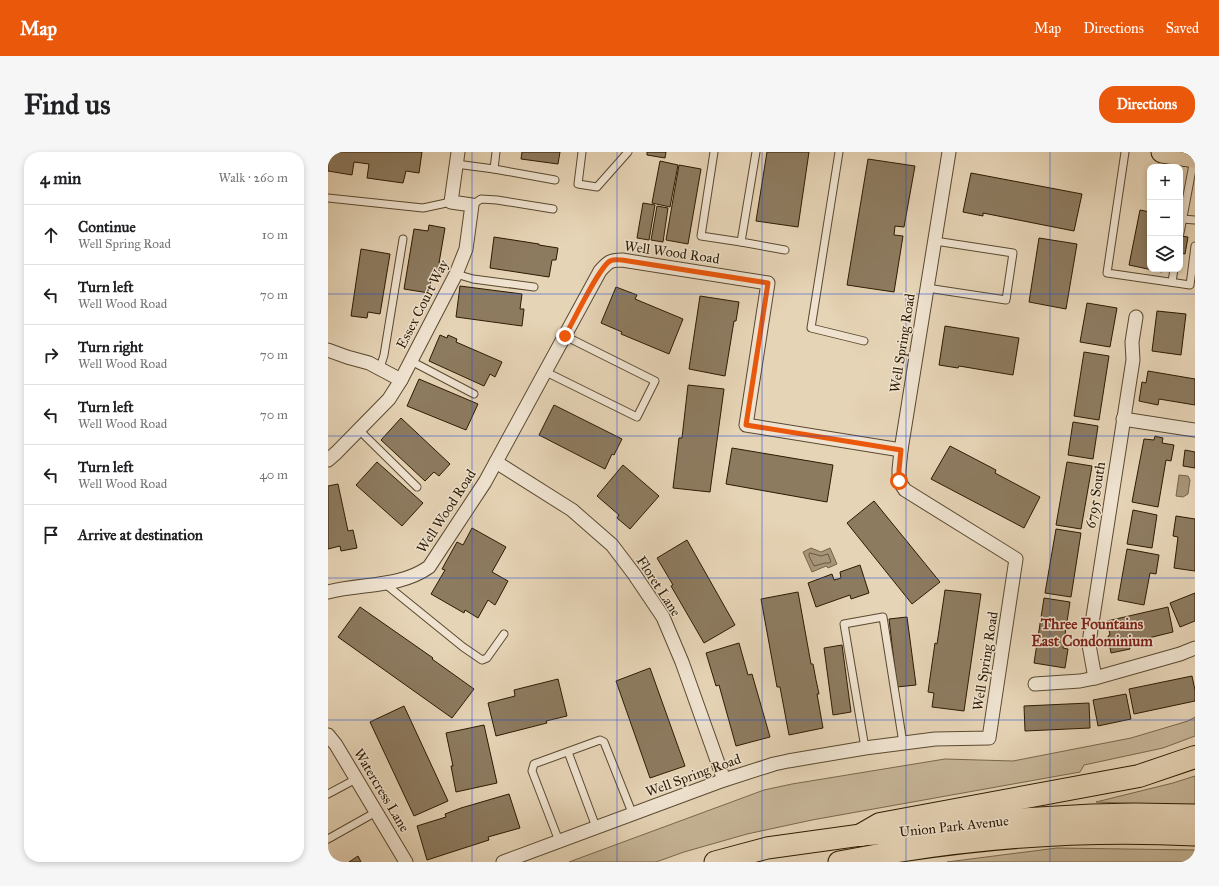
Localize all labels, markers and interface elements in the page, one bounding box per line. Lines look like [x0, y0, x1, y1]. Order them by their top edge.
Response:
text: Map [20, 17, 57, 40]
text: Map [1034, 20, 1061, 37]
text: Directions [1083, 20, 1144, 37]
text: Saved [1166, 20, 1199, 37]
button: Directions [1099, 86, 1195, 123]
text: Find us [24, 87, 110, 122]
map controls [1147, 164, 1183, 272]
button: + [1147, 164, 1183, 200]
text: 4 min [40, 168, 81, 189]
text: Walk · 260 m [218, 170, 288, 186]
button: − [1147, 200, 1183, 236]
text: Continue [78, 218, 136, 236]
icon: ahead [40, 224, 62, 246]
text: 10 m [262, 227, 288, 243]
text: Well Spring Road [78, 236, 171, 252]
button: layers [1147, 236, 1183, 272]
street label: Well Wood Road [623, 237, 721, 268]
street label: Essex Court Way [393, 257, 452, 352]
text: Turn left [78, 278, 134, 296]
icon: left [40, 284, 62, 306]
text: 70 m [260, 287, 288, 303]
street label: Well Spring Road [886, 292, 919, 394]
text: Well Wood Road [78, 296, 167, 312]
route end [556, 327, 574, 345]
text: Turn right [78, 338, 143, 356]
icon: right [40, 344, 62, 366]
text: 70 m [260, 347, 288, 363]
text: Well Wood Road [78, 356, 167, 372]
text: Turn left [78, 398, 134, 416]
icon: left [40, 404, 62, 426]
text: 70 m [260, 407, 288, 423]
text: Well Wood Road [78, 416, 167, 432]
text: Turn left [78, 458, 134, 476]
street label: 6795 South [1082, 460, 1109, 530]
icon: left [40, 464, 62, 486]
street label: Well Wood Road [413, 466, 480, 556]
text: 40 m [259, 467, 288, 483]
route start [890, 472, 908, 490]
text: Well Wood Road [78, 476, 167, 492]
icon: arrive [40, 524, 62, 546]
text: Arrive at destination [78, 526, 203, 544]
street label: Floret Lane [633, 553, 684, 620]
street label: Well Spring Road [969, 610, 1002, 712]
district label: Three Fountains East Condominium [1031, 615, 1153, 650]
street label: Watercress Lane [350, 745, 413, 835]
street label: Well Spring Road [643, 750, 743, 801]
street label: Union Park Avenue [898, 812, 1010, 841]

